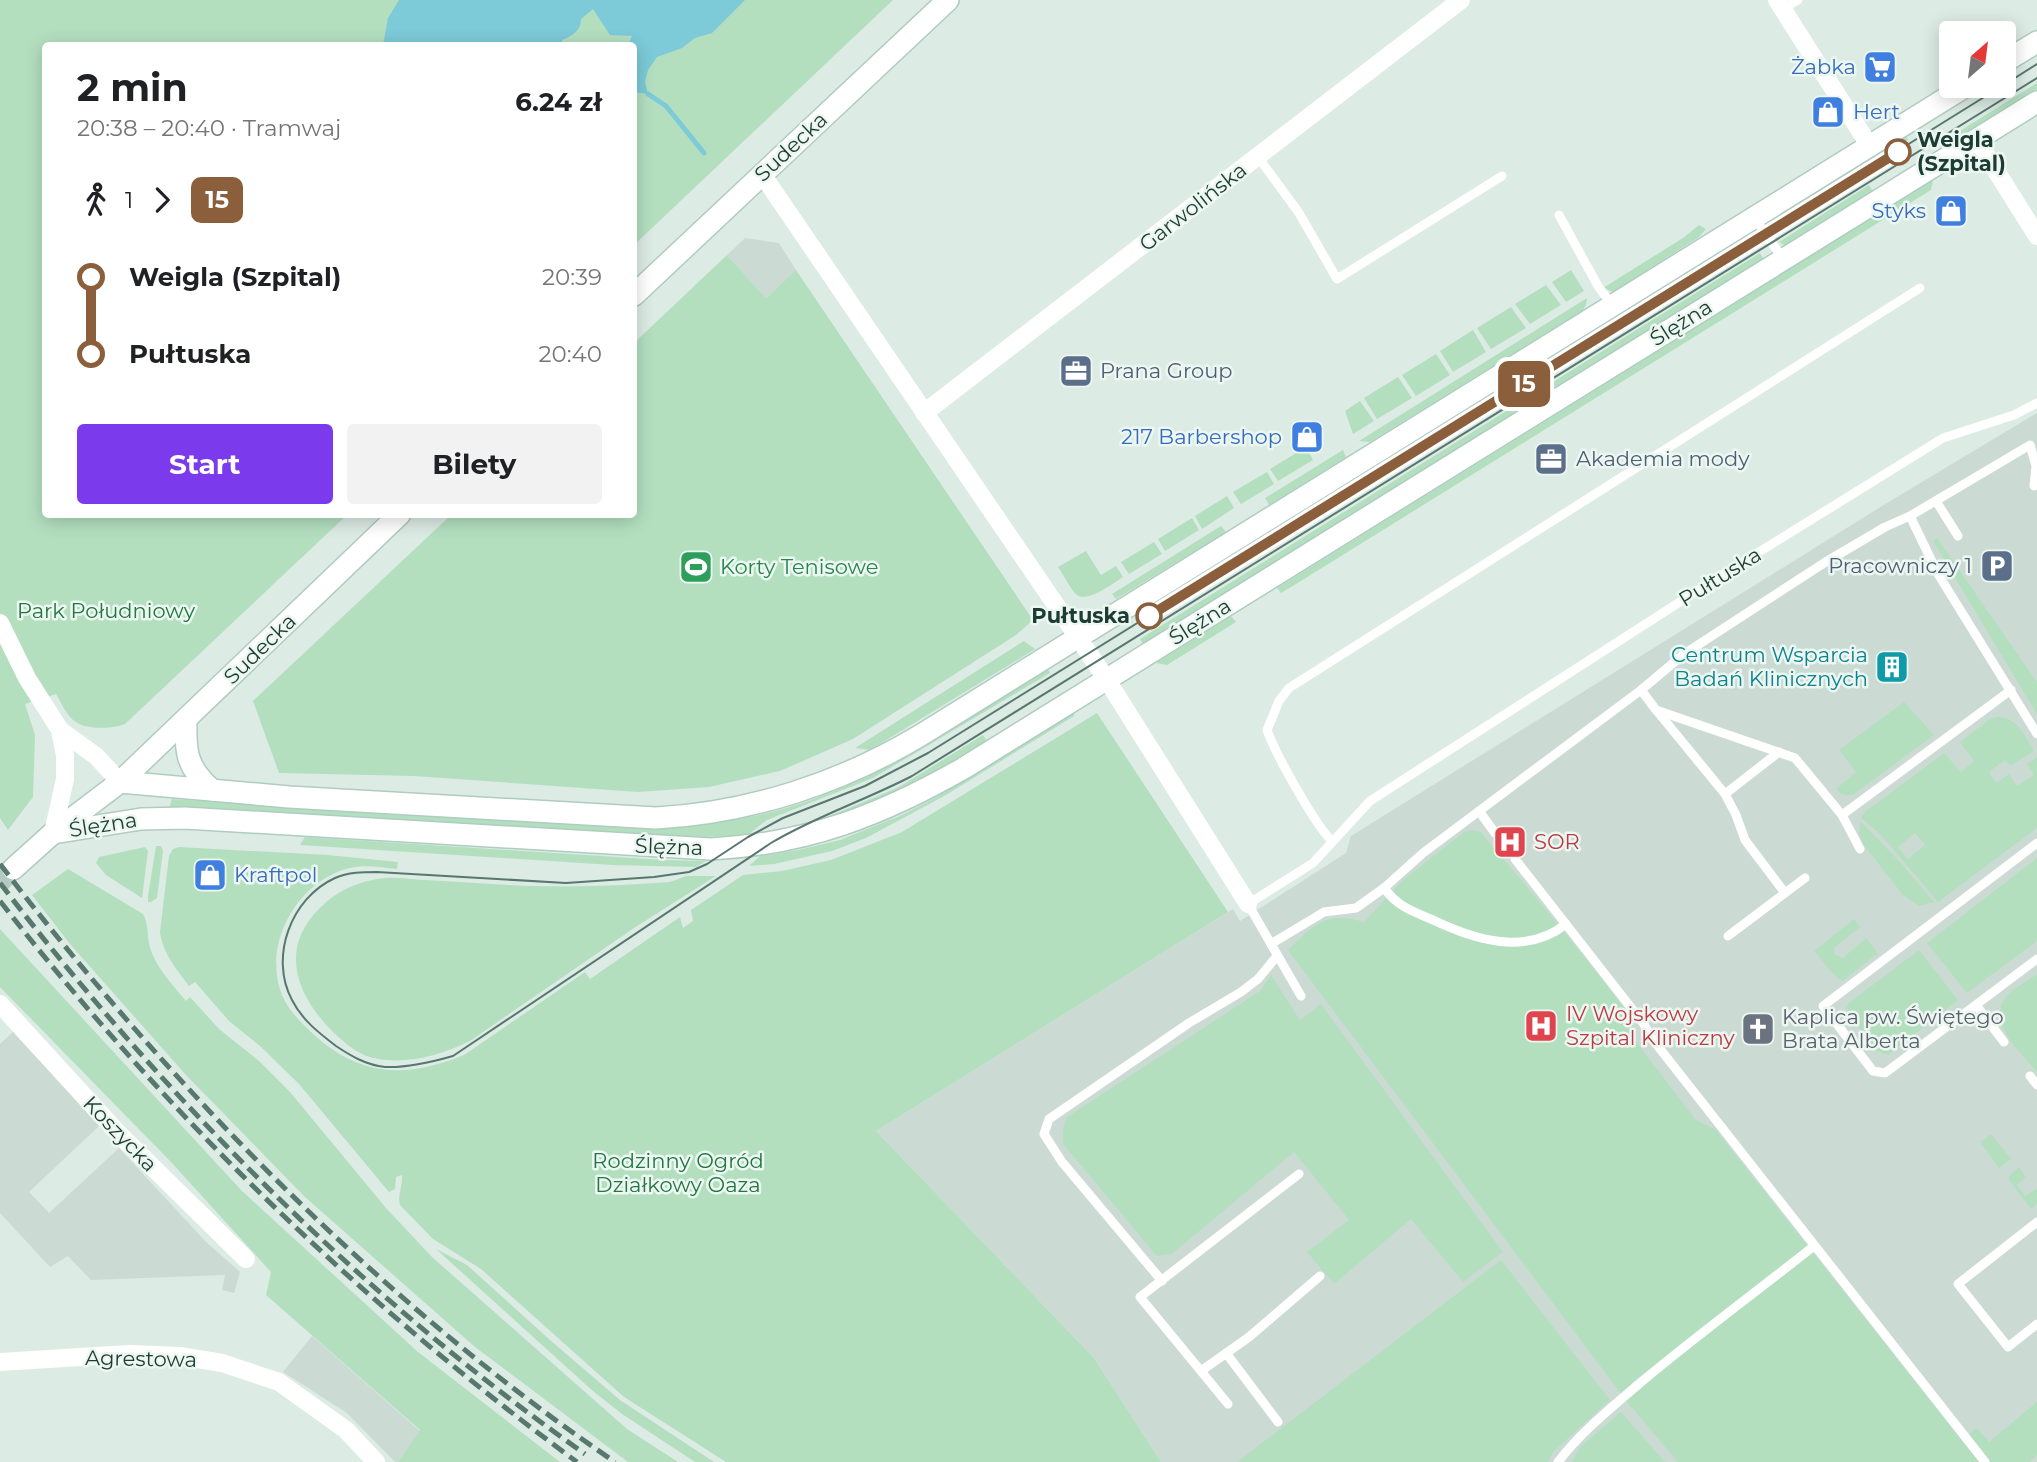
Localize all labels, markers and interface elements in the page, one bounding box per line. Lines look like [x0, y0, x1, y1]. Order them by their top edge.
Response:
north arrow [1939, 21, 2016, 98]
map controls [1939, 21, 2016, 98]
supermarket icon: Żabka [1861, 48, 1899, 86]
place label: Żabka [1791, 54, 1856, 79]
text: 2 min [77, 64, 188, 111]
text: 6.24 zł [515, 86, 602, 118]
shop icon: Hert [1809, 93, 1847, 131]
place label: Hert [1853, 99, 1900, 124]
street label: Sudecka [749, 107, 832, 187]
text: 20:38 – 20:40 · Tramwaj [77, 114, 341, 142]
place label: Weigla (Szpital) [1917, 127, 2006, 176]
marker: Weigla (Szpital) [1885, 139, 1911, 165]
street label: Garwolińska [1134, 157, 1251, 256]
icon: walk [77, 181, 115, 219]
icon: forward [143, 181, 181, 219]
text: 15 [205, 185, 229, 214]
text: 1 [125, 186, 133, 214]
shop icon: Styks [1932, 192, 1970, 230]
place label: Styks [1871, 198, 1926, 223]
text: Weigla (Szpital) [129, 261, 341, 293]
text: 20:39 [542, 263, 602, 291]
street label: Ślężna [1645, 294, 1716, 351]
text: Pułtuska [129, 338, 251, 370]
text: 20:40 [538, 340, 602, 368]
office icon: Prana Group [1057, 352, 1095, 390]
place label: Prana Group [1100, 358, 1233, 383]
line badge: 15 [1492, 361, 1556, 407]
text: 15 [1512, 369, 1536, 398]
shop icon: 217 Barbershop [1288, 418, 1326, 456]
button: Start [77, 424, 333, 504]
button: Bilety [347, 424, 602, 504]
place label: 217 Barbershop [1121, 424, 1282, 449]
office icon: Akademia mody [1532, 440, 1570, 478]
place label: Akademia mody [1576, 446, 1750, 471]
street label: Pułtuska [1674, 541, 1766, 612]
parking icon: Pracowniczy 1 [1978, 547, 2016, 585]
sports icon: Korty Tenisowe [677, 548, 715, 586]
place label: Pracowniczy 1 [1828, 553, 1972, 578]
place label: Korty Tenisowe [720, 554, 878, 579]
street label: Ślężna [1164, 593, 1235, 650]
park label: Park Południowy [17, 598, 196, 623]
place label: Pułtuska [1031, 603, 1130, 628]
marker: Pułtuska [1136, 603, 1162, 629]
street label: Sudecka [218, 608, 301, 689]
place label: Centrum Wsparcia Badań Klinicznych [1671, 642, 1868, 691]
building icon: Centrum Wsparcia Badań Klinicznych [1873, 648, 1911, 686]
street label: Ślężna [67, 807, 139, 842]
hospital icon: SOR [1491, 823, 1529, 861]
place label: SOR [1534, 829, 1580, 854]
street label: Ślężna [634, 833, 704, 860]
shop icon: Kraftpol [191, 856, 229, 894]
place label: Kraftpol [234, 862, 317, 887]
place label: IV Wojskowy Szpital Kliniczny [1566, 1001, 1735, 1050]
place label: Kaplica pw. Świętego Brata Alberta [1782, 1004, 2004, 1053]
hospital icon: IV Wojskowy Szpital Kliniczny [1522, 1007, 1560, 1045]
church icon: Kaplica pw. Świętego Brata Alberta [1739, 1010, 1777, 1048]
street label: Koszycka [78, 1091, 163, 1177]
park label: Rodzinny Ogród Działkowy Oaza [592, 1148, 764, 1197]
street label: Agrestowa [85, 1345, 197, 1372]

